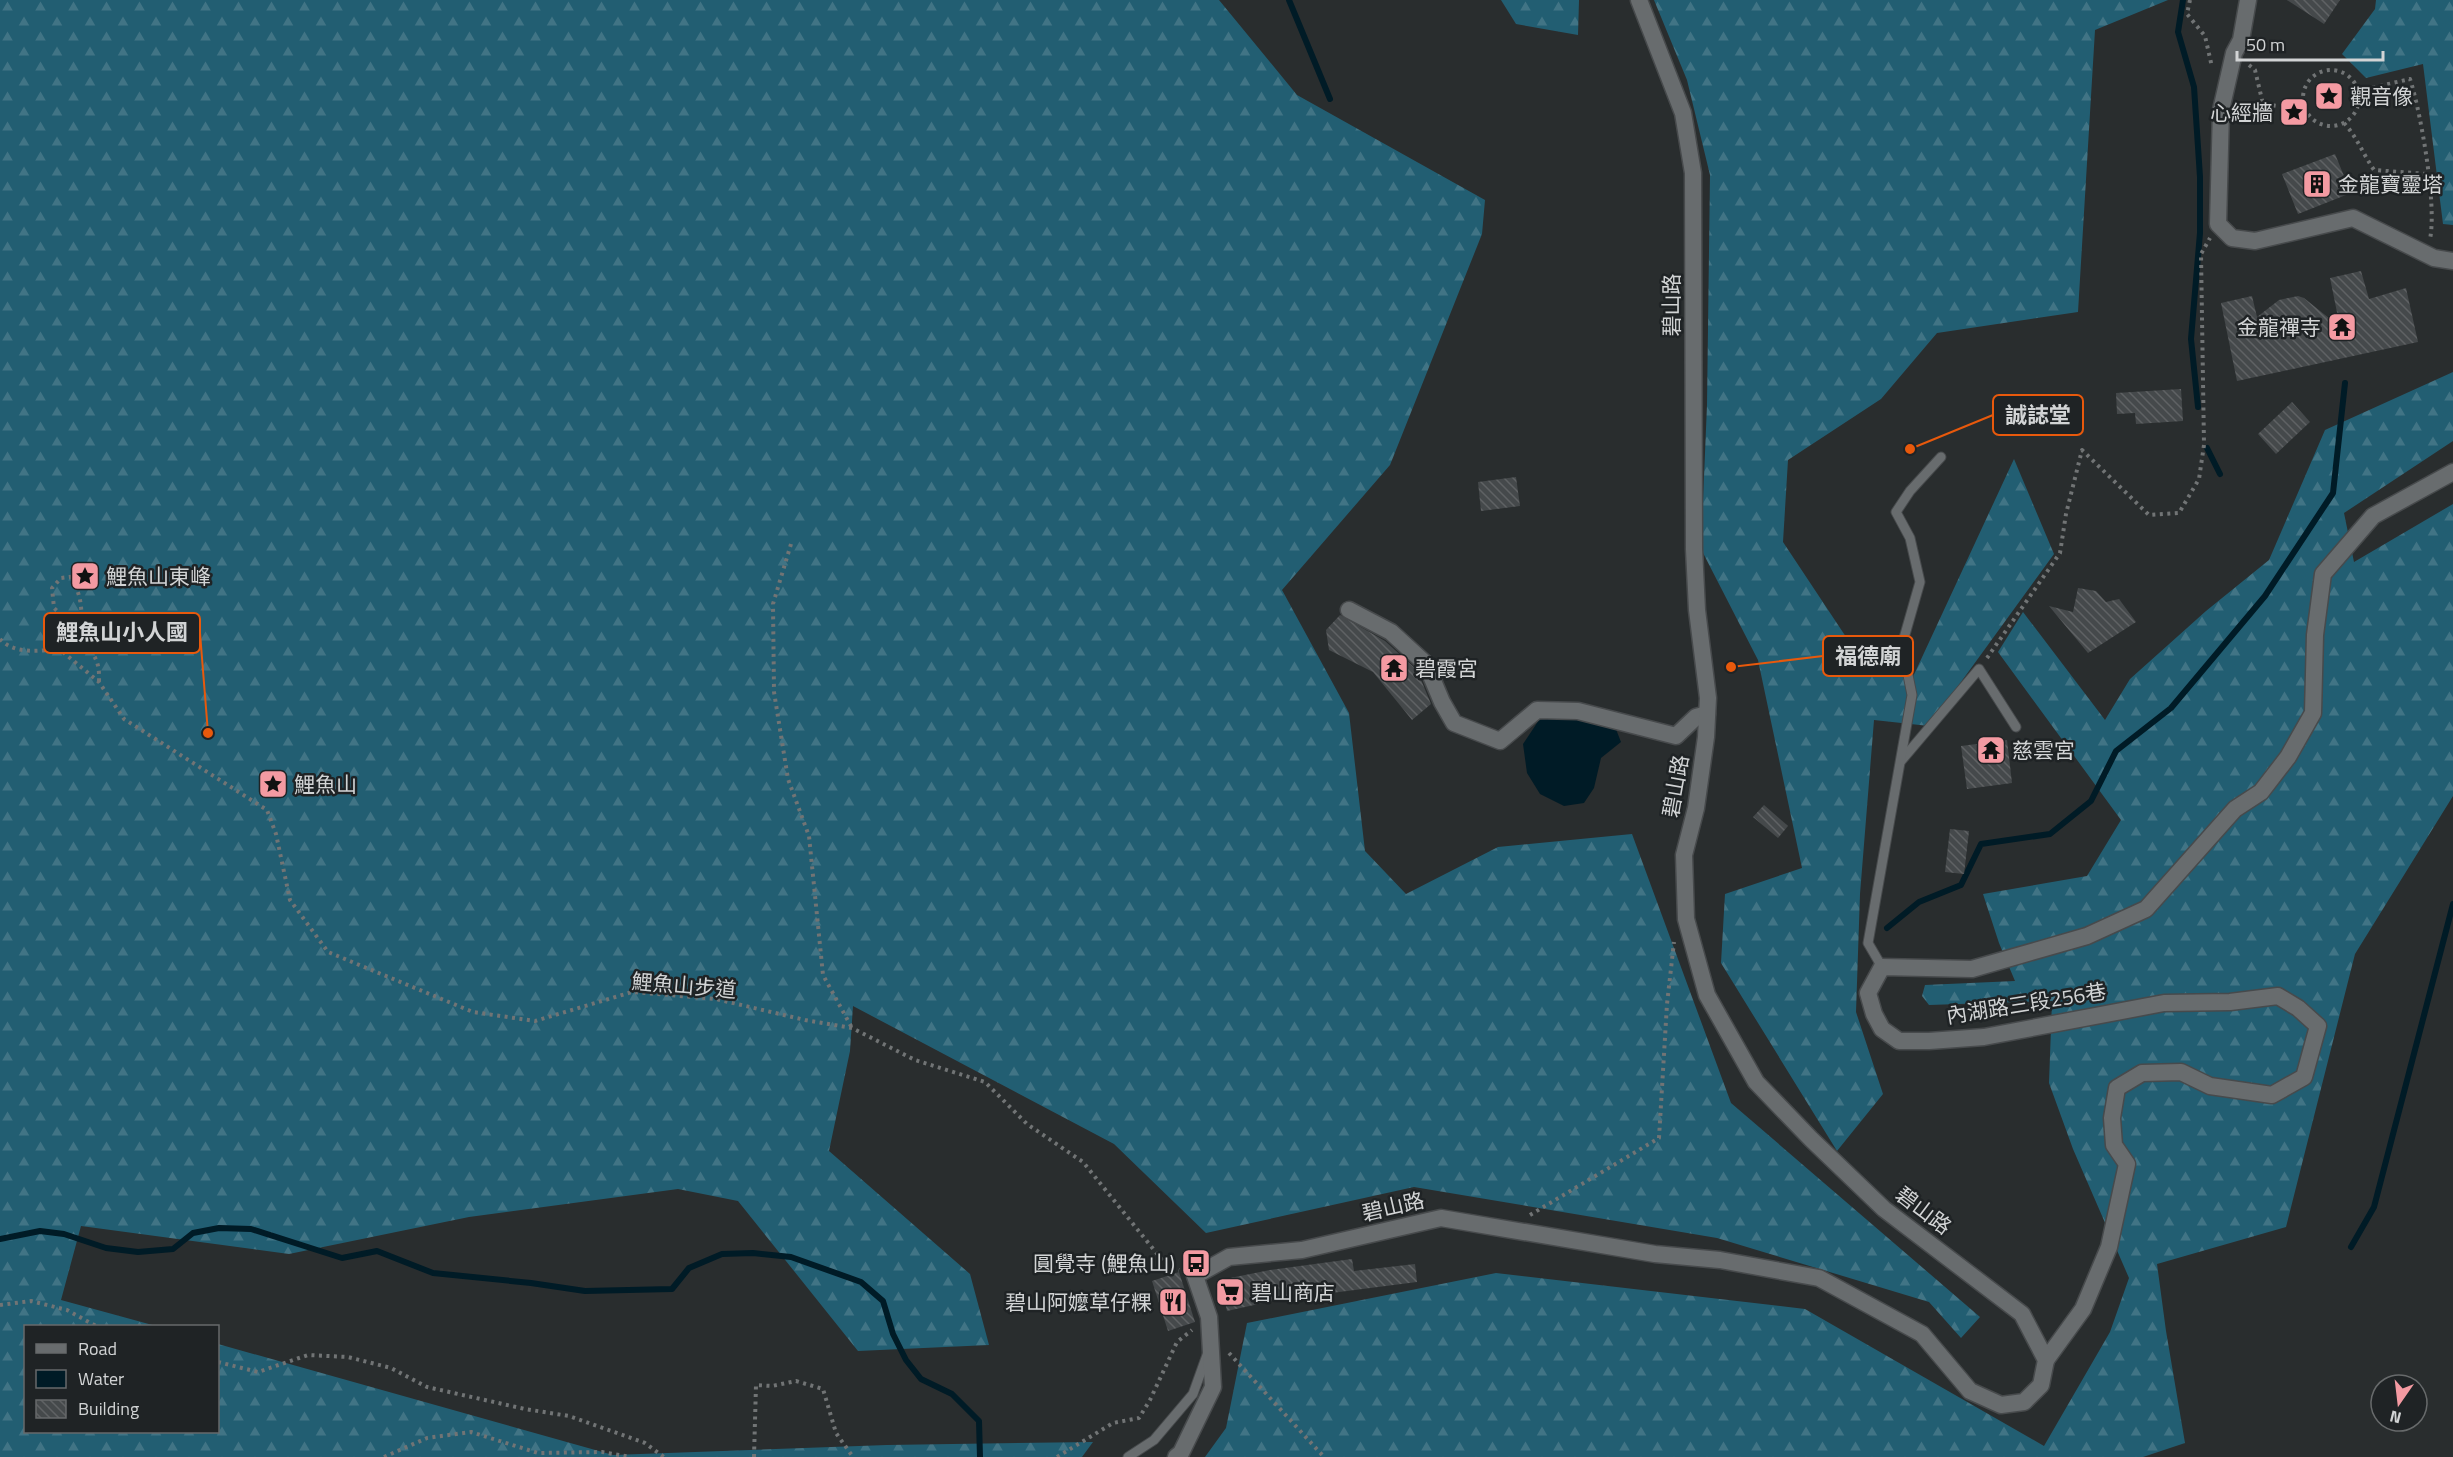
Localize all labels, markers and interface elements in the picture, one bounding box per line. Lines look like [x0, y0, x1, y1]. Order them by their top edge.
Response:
scale bar [2237, 24, 2382, 62]
text: 50 m [2246, 31, 2285, 58]
place icon: 觀音像 [2313, 80, 2345, 112]
place label: 觀音像 [2350, 80, 2413, 112]
place label: 心經牆 [2210, 96, 2273, 128]
place icon: 心經牆 [2278, 96, 2310, 128]
building icon: 金龍寶靈塔 [2301, 168, 2333, 200]
place label: 金龍寶靈塔 [2338, 168, 2443, 200]
street label: 碧山路 [1655, 274, 1687, 337]
place label: 金龍禪寺 [2237, 311, 2321, 343]
temple icon: 金龍禪寺 [2326, 311, 2358, 343]
callout: 誠誌堂 [1993, 395, 2083, 435]
text: 誠誌堂 [2005, 398, 2071, 432]
place icon: 鯉魚山東峰 [69, 560, 101, 592]
place label: 鯉魚山東峰 [106, 560, 211, 592]
callout: 鯉魚山小人國 [44, 613, 200, 653]
text: 鯉魚山小人國 [56, 615, 188, 649]
callout: 福德廟 [1823, 636, 1913, 676]
text: 福德廟 [1835, 639, 1901, 673]
temple icon: 碧霞宮 [1378, 652, 1410, 684]
place label: 碧霞宮 [1415, 652, 1478, 684]
temple icon: 慈雲宮 [1975, 734, 2007, 766]
place label: 慈雲宮 [2012, 734, 2075, 766]
street label: 碧山路 [1654, 752, 1696, 820]
place icon: 鯉魚山 [257, 768, 289, 800]
place label: 鯉魚山 [294, 768, 357, 800]
street label: 鯉魚山步道 [630, 964, 738, 1006]
street label: 內湖路三段256巷 [1944, 975, 2108, 1031]
street label: 碧山路 [1889, 1178, 1959, 1242]
street label: 碧山路 [1359, 1183, 1427, 1229]
place label: 圓覺寺 (鯉魚山) [1033, 1247, 1175, 1279]
bus stop icon: 圓覺寺 (鯉魚山) [1180, 1247, 1212, 1279]
supermarket icon: 碧山商店 [1214, 1276, 1246, 1308]
place label: 碧山商店 [1251, 1276, 1335, 1308]
place label: 碧山阿嬤草仔粿 [1005, 1286, 1152, 1318]
restaurant icon: 碧山阿嬤草仔粿 [1157, 1286, 1189, 1318]
legend [24, 1325, 219, 1433]
text: Road [78, 1335, 117, 1362]
text: Water [78, 1365, 124, 1392]
north arrow [2369, 1373, 2429, 1433]
text: Building [78, 1395, 139, 1422]
text: N [2387, 1405, 2404, 1431]

